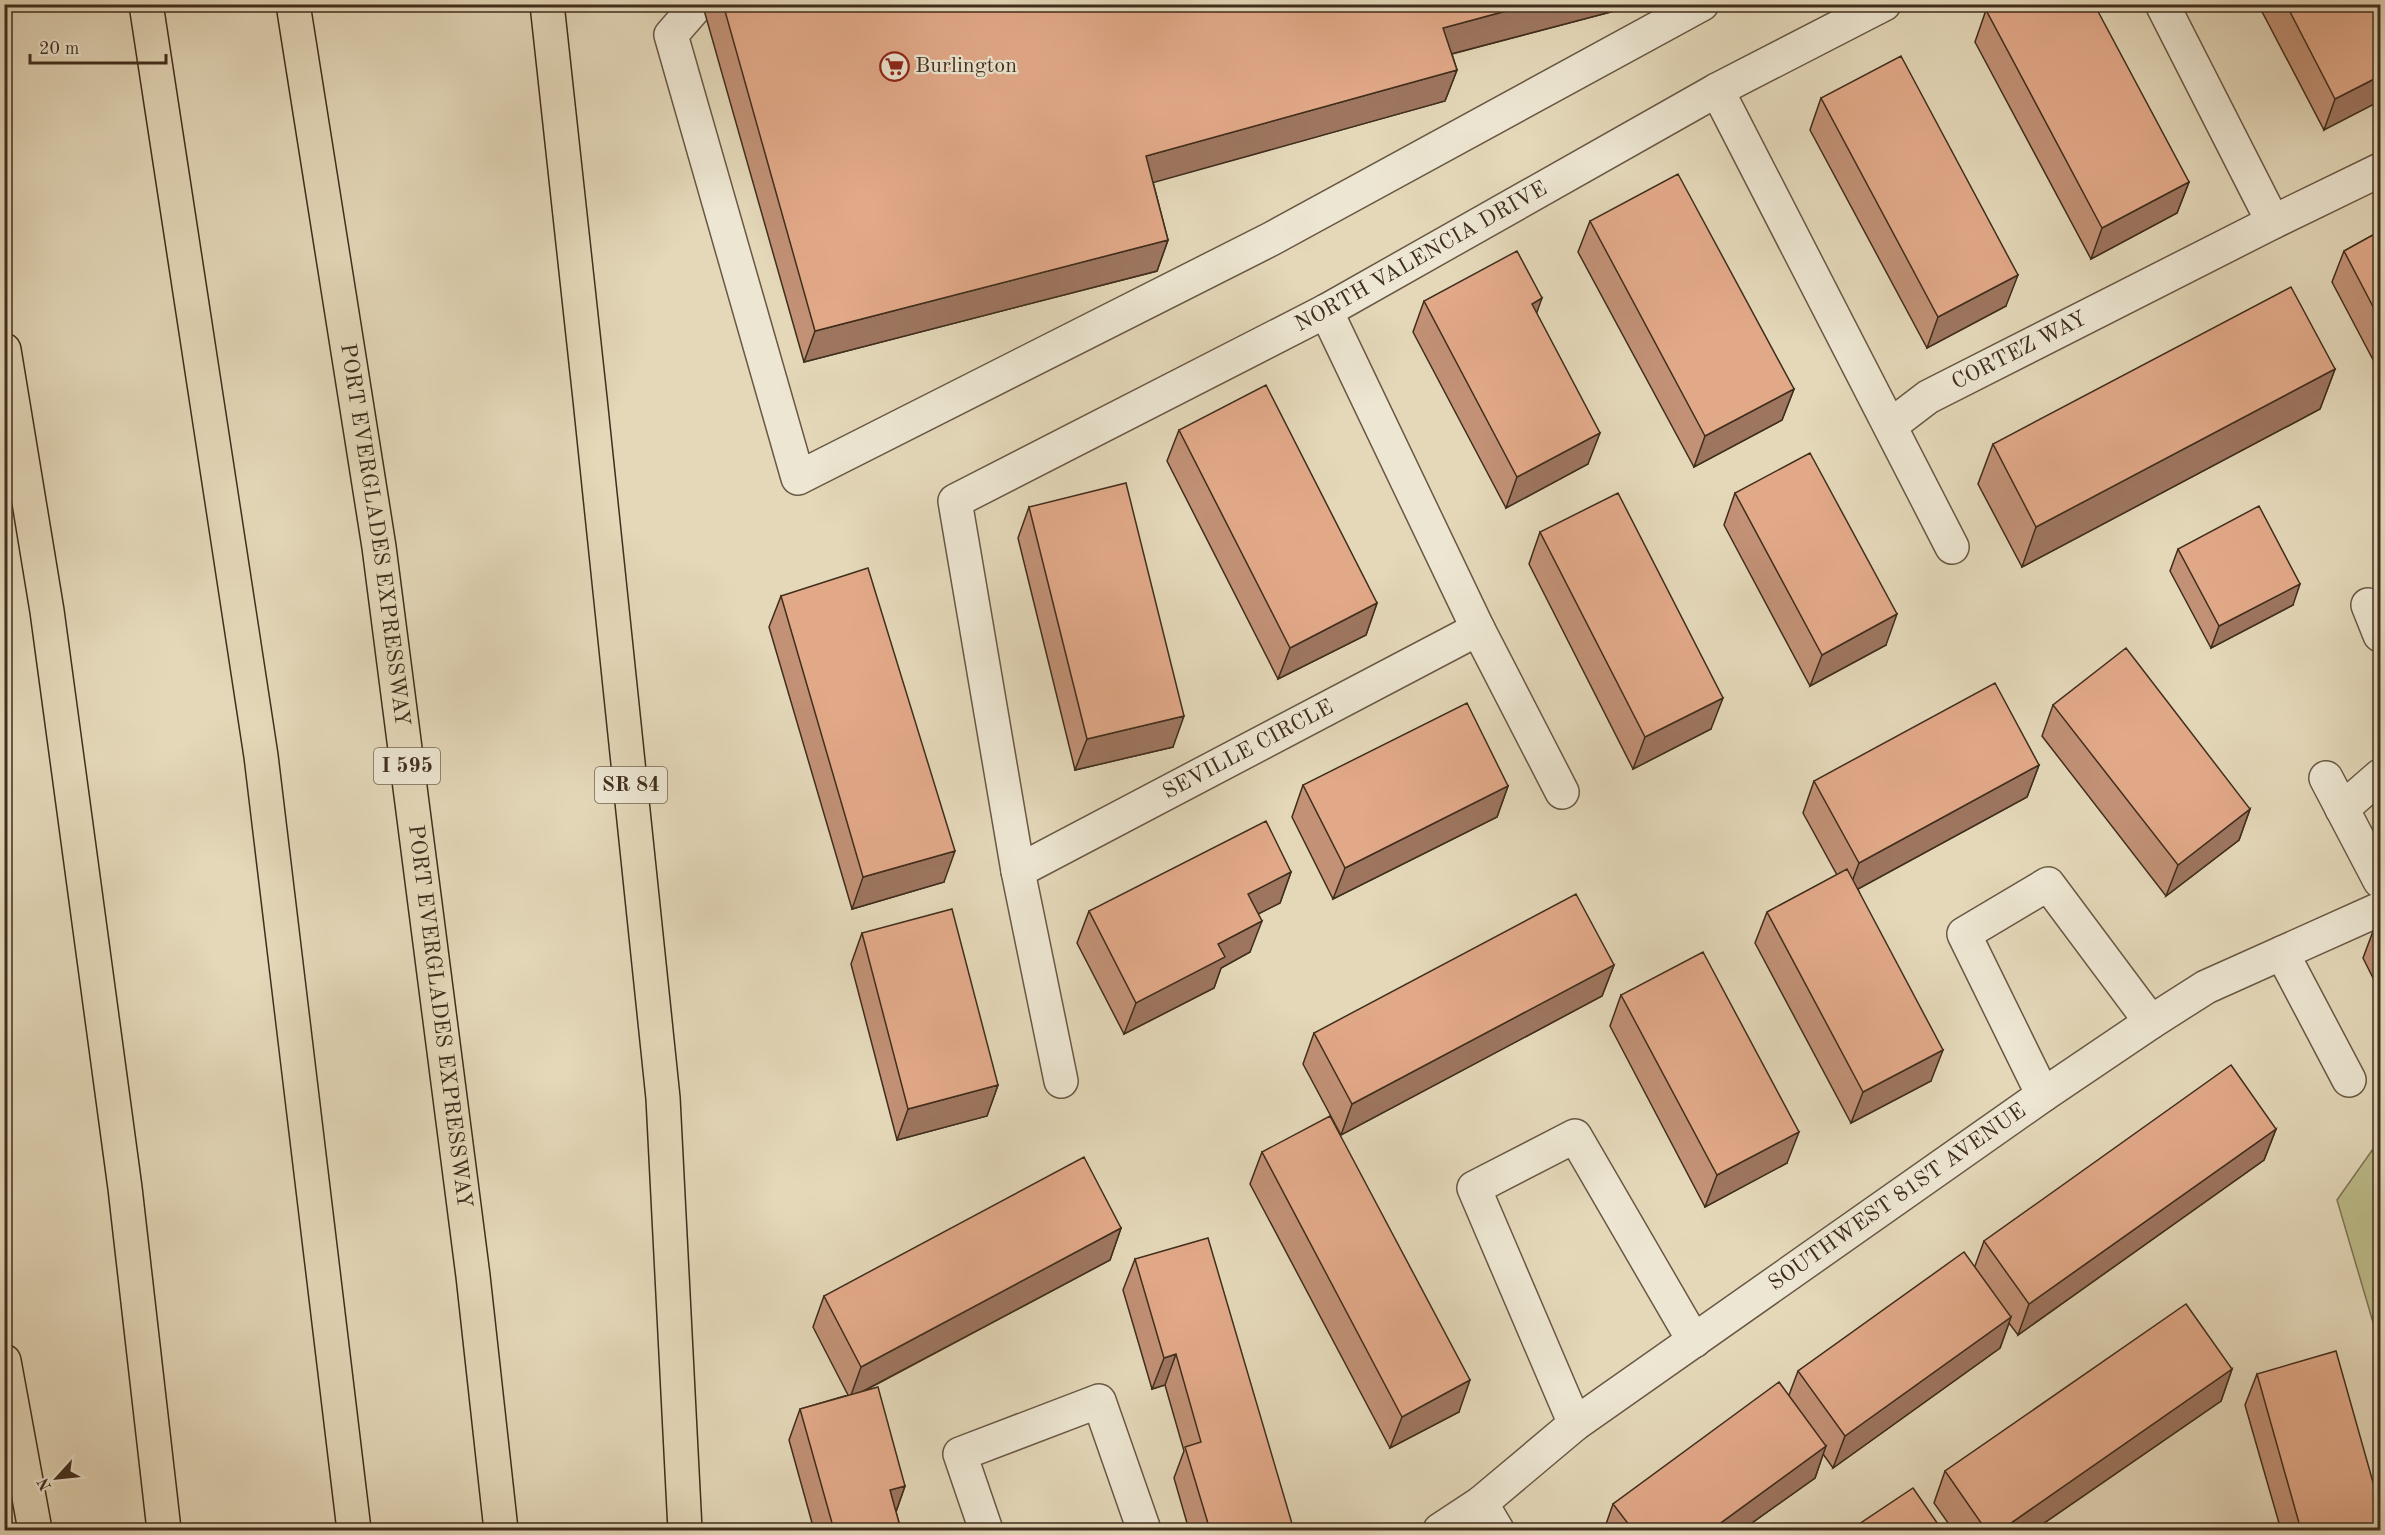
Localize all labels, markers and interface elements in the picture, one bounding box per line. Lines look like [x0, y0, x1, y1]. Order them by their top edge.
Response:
scale bar [30, 27, 166, 65]
text: 20 m [39, 40, 79, 58]
supermarket icon: Burlington [878, 50, 910, 82]
place label: Burlington [915, 55, 1017, 77]
street label: NORTH VALENCIA DRIVE [1292, 177, 1551, 336]
street label: CORTEZ WAY [1948, 308, 2090, 394]
street label: PORT EVERGLADES EXPRESSWAY [336, 342, 413, 727]
street label: SEVILLE CIRCLE [1159, 696, 1337, 804]
road number: I 595 [374, 748, 440, 784]
road number: SR 84 [595, 767, 667, 803]
street label: PORT EVERGLADES EXPRESSWAY [404, 823, 475, 1209]
street label: SOUTHWEST 81ST AVENUE [1765, 1100, 2030, 1295]
north arrow [27, 1448, 87, 1508]
text: N [35, 1474, 55, 1493]

